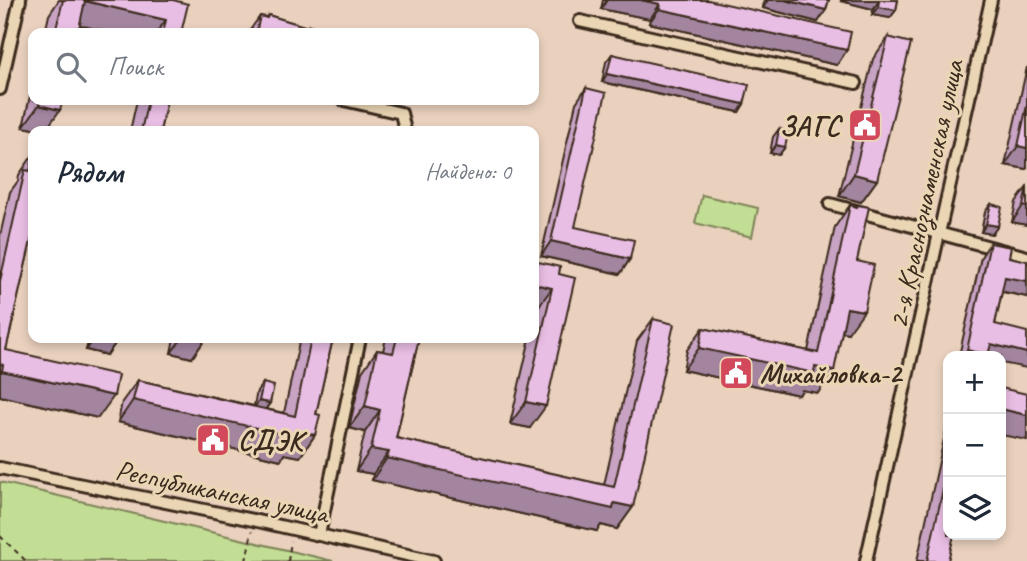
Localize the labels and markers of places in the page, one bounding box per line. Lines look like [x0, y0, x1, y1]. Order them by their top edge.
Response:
public building icon: ЗАГС [846, 106, 884, 144]
place label: ЗАГС [780, 108, 843, 143]
public building icon: Михайловка-2 [717, 354, 755, 392]
place label: Михайловка-2 [760, 356, 904, 391]
public building icon: СДЭК [194, 421, 232, 459]
place label: СДЭК [238, 423, 308, 458]

